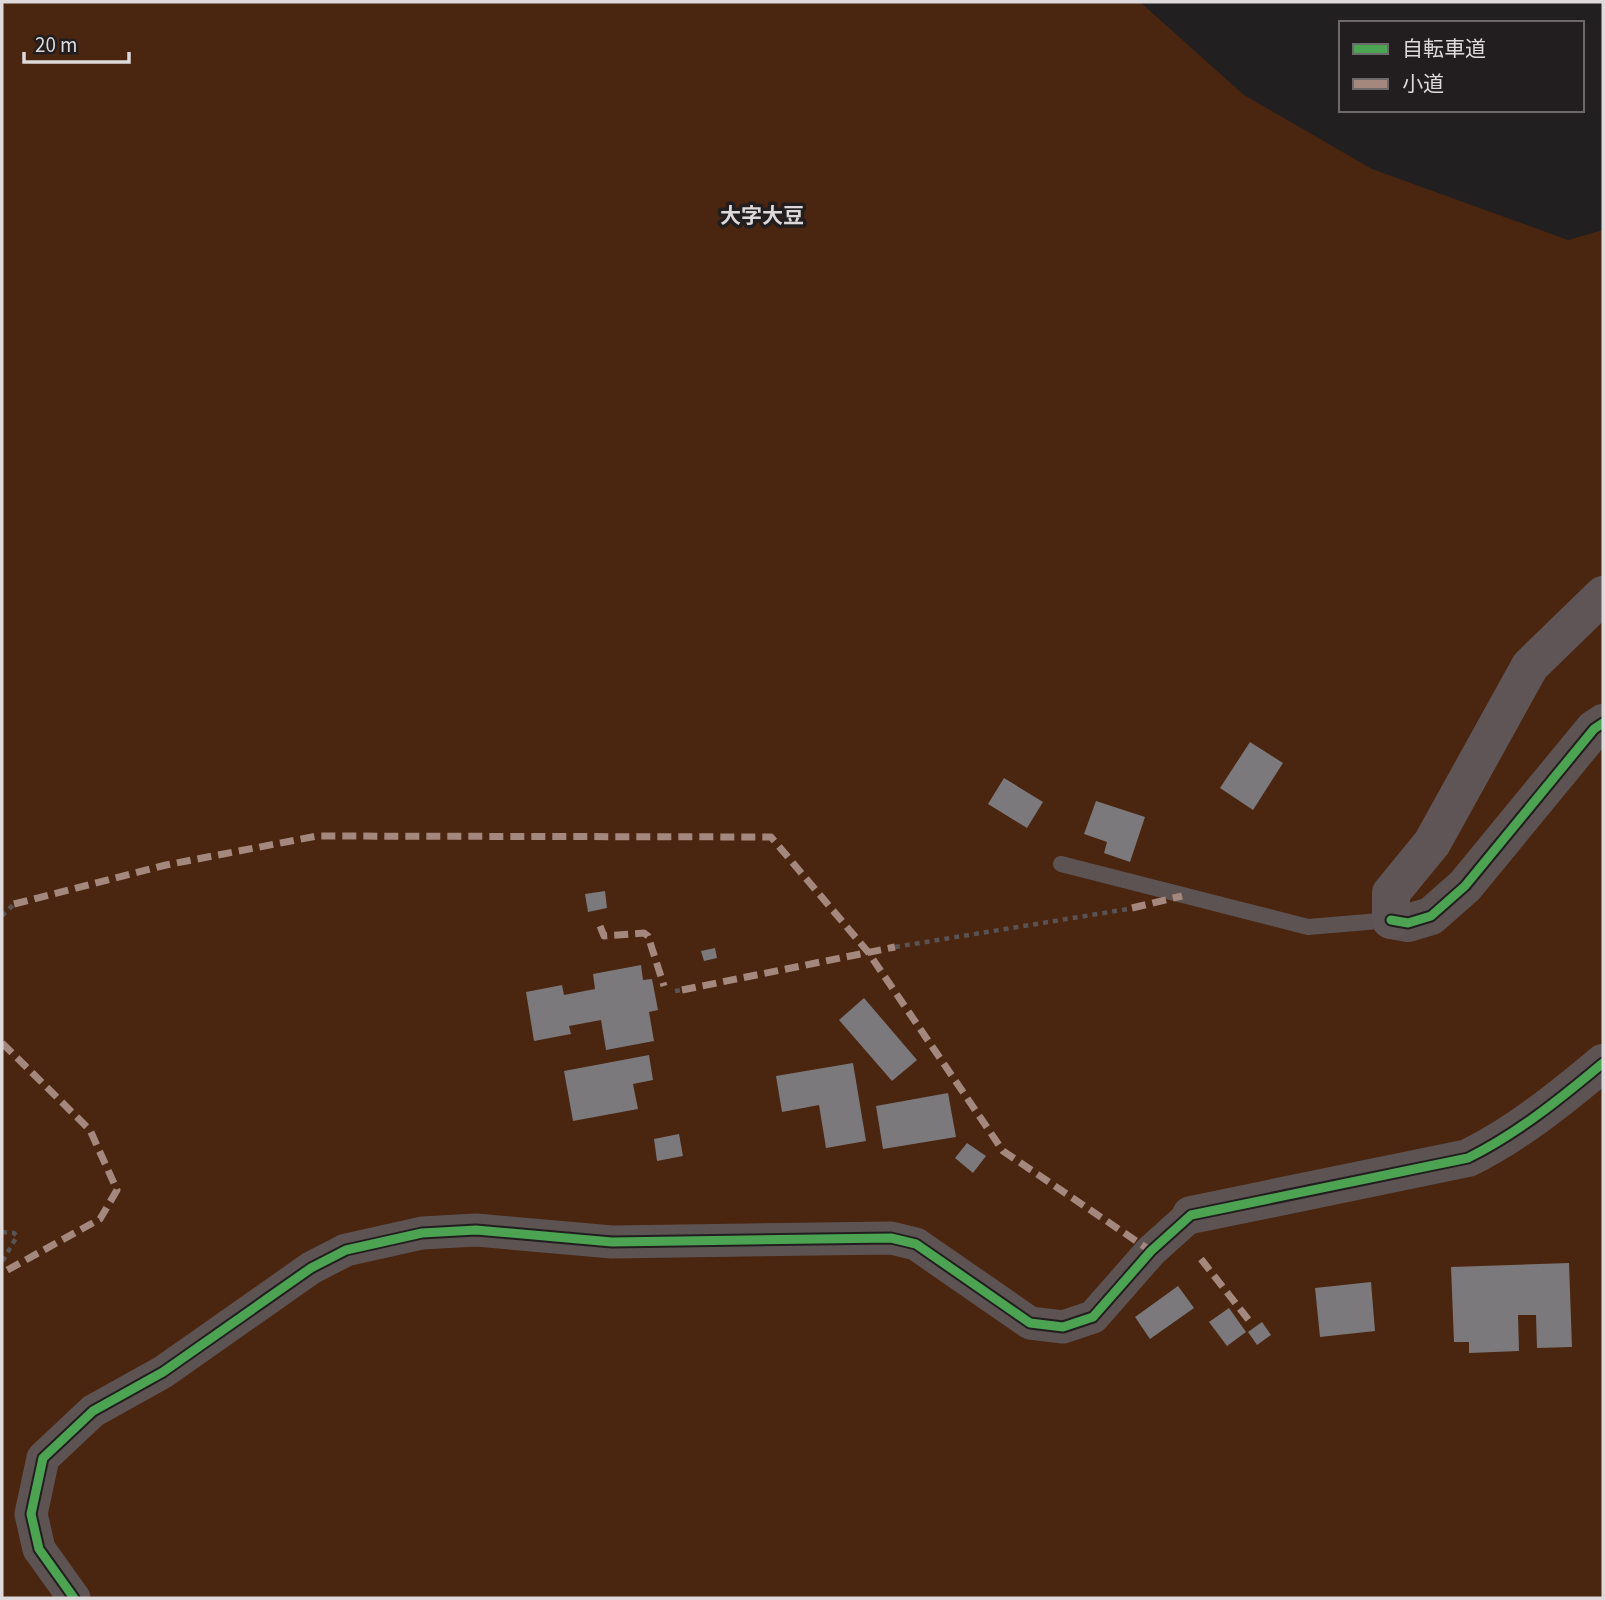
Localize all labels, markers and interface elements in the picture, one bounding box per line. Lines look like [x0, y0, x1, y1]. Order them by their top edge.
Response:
scale bar [24, 21, 130, 65]
legend [1339, 21, 1584, 112]
text: 20 m [35, 30, 77, 60]
text: 自転車道 [1402, 34, 1486, 64]
text: 小道 [1402, 69, 1444, 99]
district label: 大字大豆 [720, 201, 804, 231]

